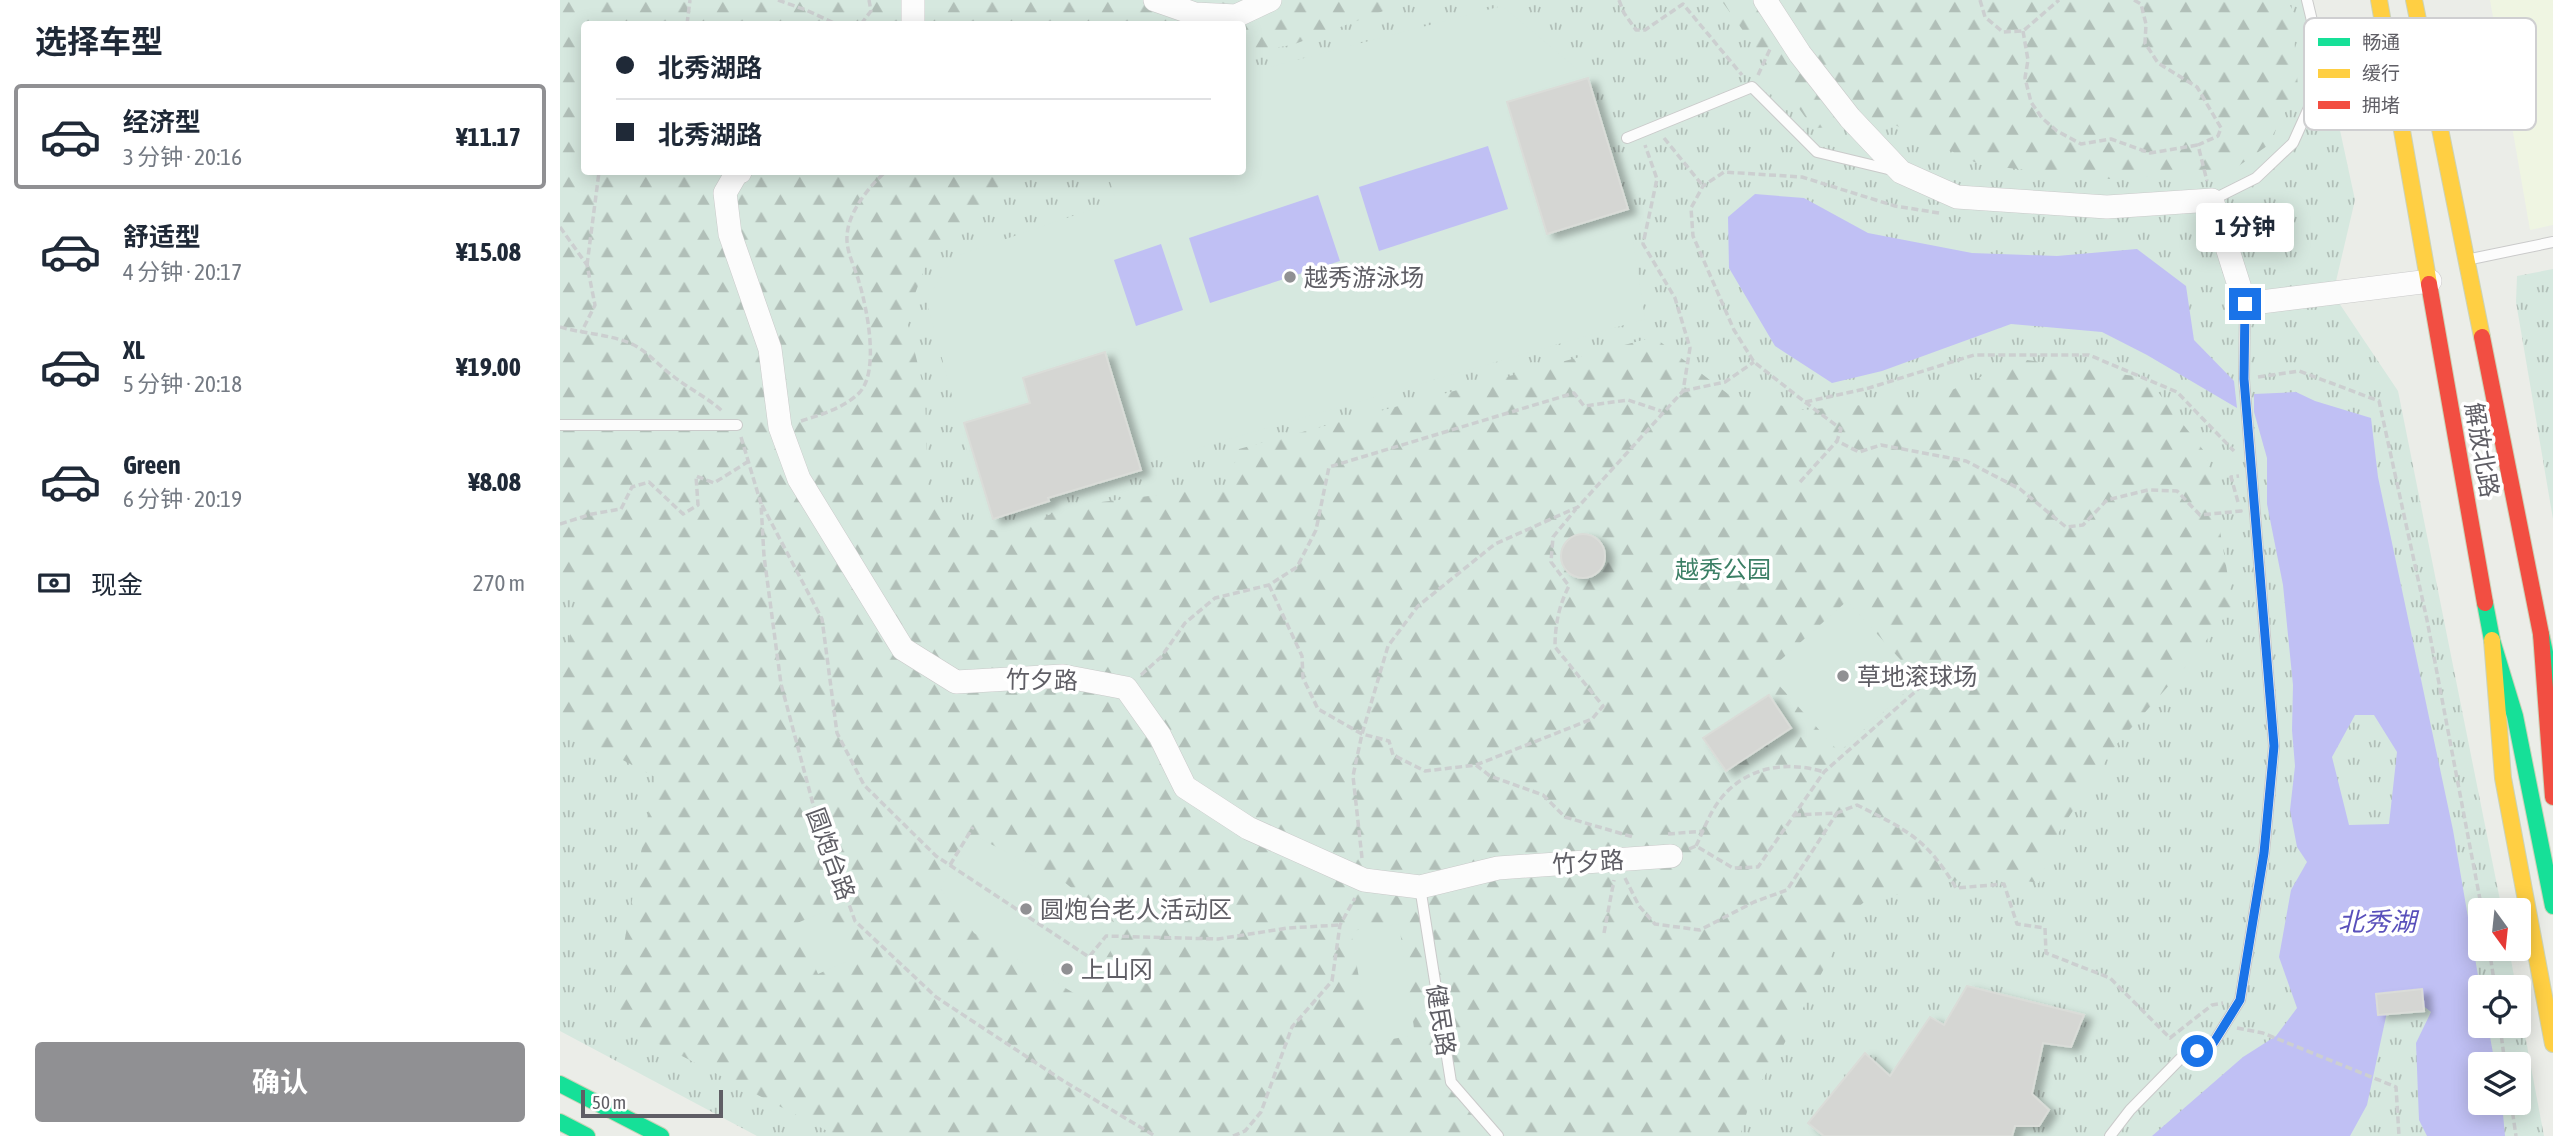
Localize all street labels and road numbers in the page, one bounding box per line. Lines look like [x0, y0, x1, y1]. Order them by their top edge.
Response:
street label: 解放北路 [2460, 400, 2504, 500]
street label: 竹夕路 [1006, 666, 1078, 694]
street label: 圆炮台路 [802, 804, 860, 904]
street label: 竹夕路 [1551, 846, 1625, 878]
street label: 健民路 [1422, 982, 1460, 1058]

